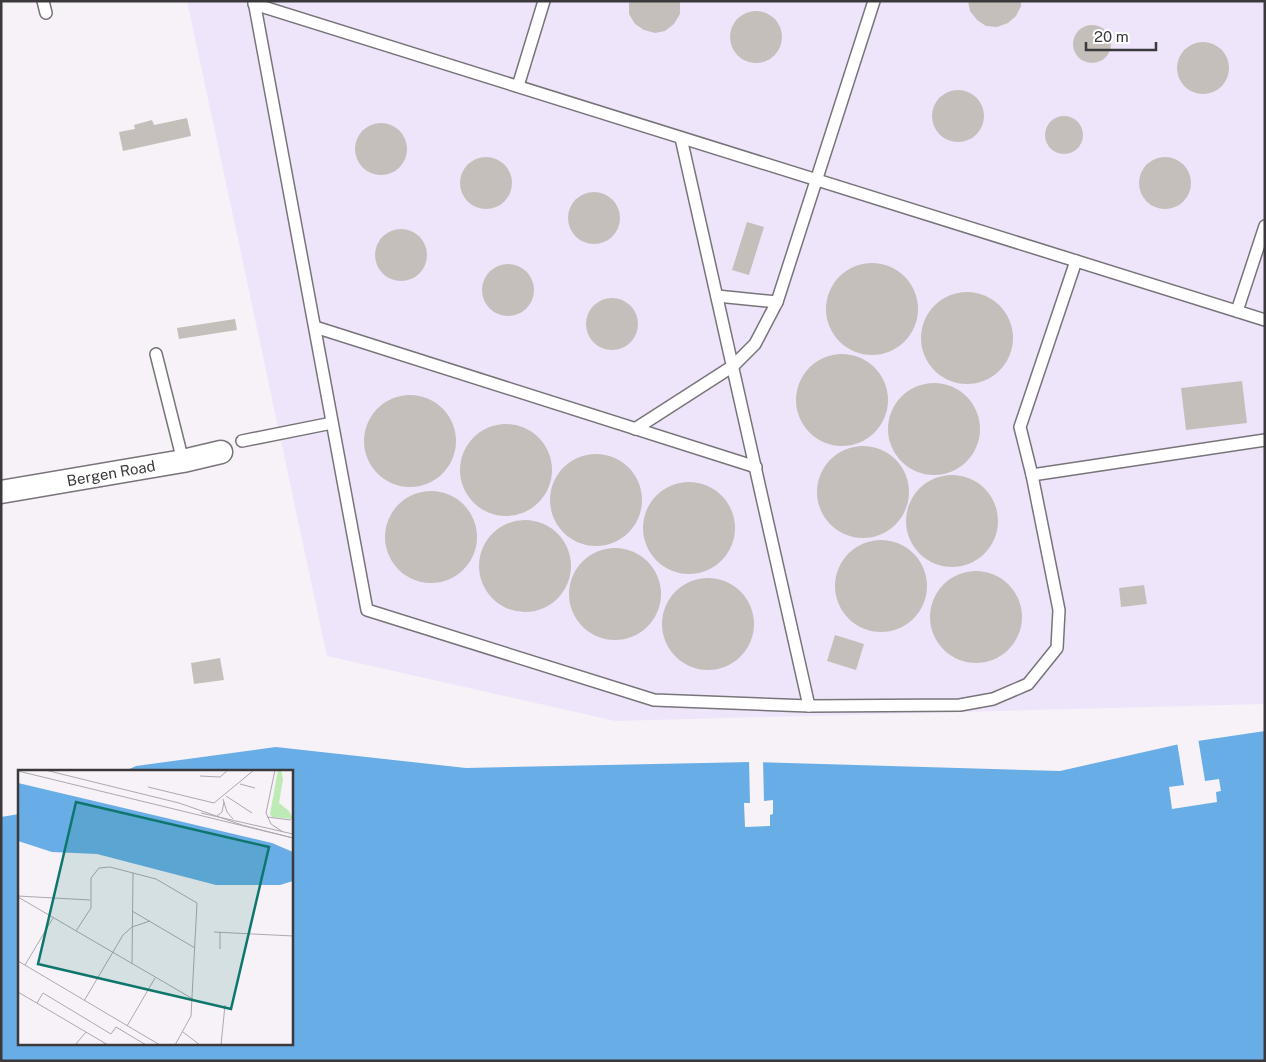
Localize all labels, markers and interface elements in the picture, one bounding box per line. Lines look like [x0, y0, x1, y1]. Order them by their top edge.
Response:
scale bar [1086, 20, 1156, 52]
text: 20 m [1094, 28, 1129, 45]
street label: Bergen Road [65, 457, 157, 489]
inset map [18, 770, 292, 1044]

